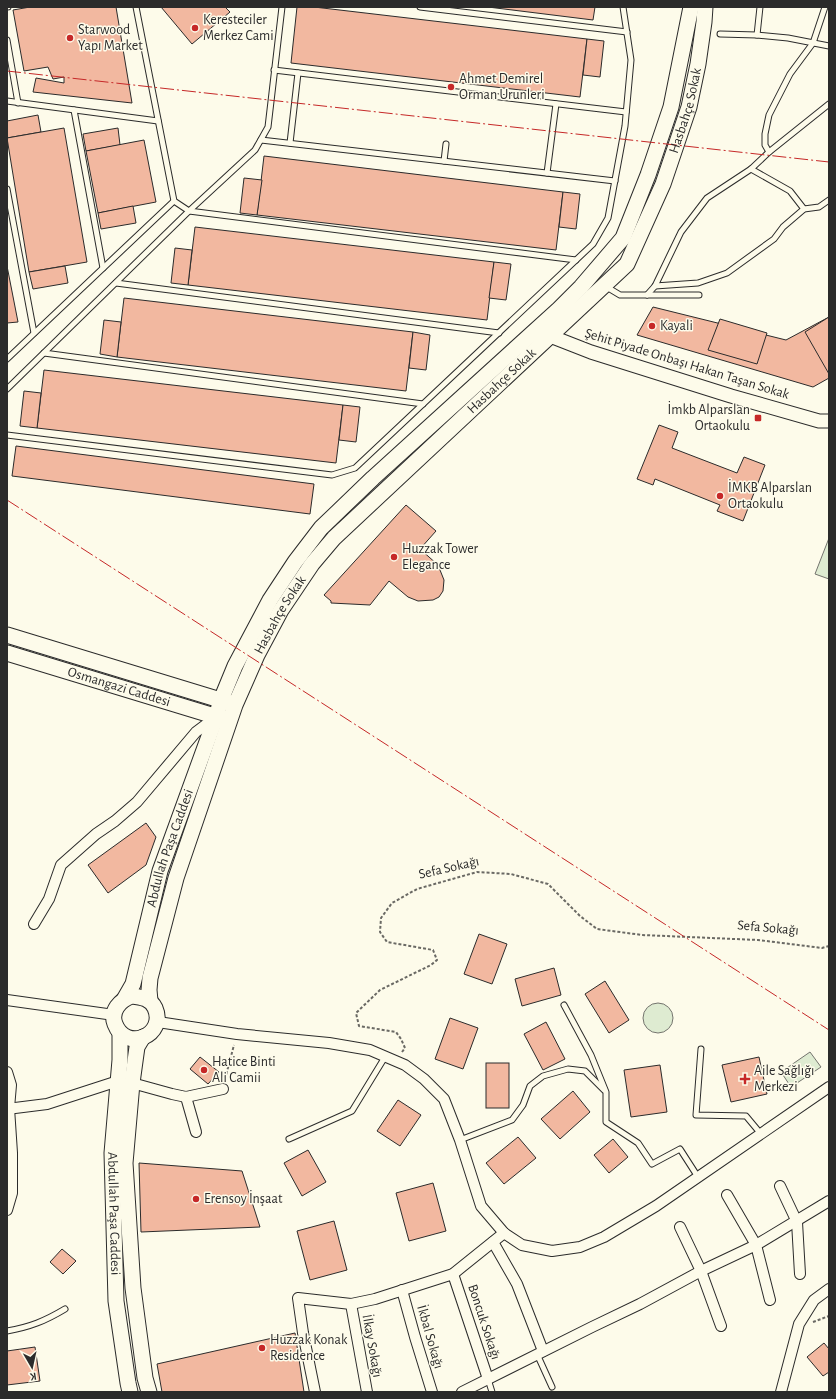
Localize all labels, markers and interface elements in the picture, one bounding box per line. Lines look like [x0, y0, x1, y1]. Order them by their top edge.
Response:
place label: Keresteciler Merkez Cami [203, 13, 274, 43]
place label: Starwood Yapı Market [78, 23, 143, 53]
marker: Keresteciler Merkez Cami [190, 23, 200, 33]
marker: Starwood Yapı Market [65, 33, 75, 43]
street label: Hasbahçe Sokak [667, 66, 704, 155]
place label: Ahmet Demirel Orman Urunleri [459, 72, 545, 102]
marker: Ahmet Demirel Orman Urunleri [446, 82, 456, 92]
place label: Kayali [660, 319, 693, 333]
marker: Kayali [647, 321, 657, 331]
street label: Şehit Piyade Onbaşı Hakan Taşan Sokak [583, 326, 792, 402]
street label: Hasbahçe Sokak [465, 345, 539, 416]
place label: İmkb Alparslan Ortaokulu [668, 400, 750, 433]
marker: İmkb Alparslan Ortaokulu [753, 413, 763, 423]
place label: İMKB Alparslan Ortaokulu [728, 478, 812, 511]
marker: İMKB Alparslan Ortaokulu [715, 491, 725, 501]
place label: Huzzak Tower Elegance [402, 542, 479, 572]
marker: Huzzak Tower Elegance [389, 552, 399, 562]
street label: Hasbahçe Sokak [252, 573, 309, 656]
street label: Osmangazi Caddesi [66, 665, 172, 709]
street label: Abdullah Paşa Caddesi [145, 787, 196, 909]
street label: Sefa Sokağı [417, 854, 481, 882]
street label: Sefa Sokağı [737, 918, 799, 938]
place label: Hatice Binti Ali Camii [212, 1055, 276, 1085]
place label: Aile Sağlığı Merkezi [754, 1064, 814, 1094]
marker: Hatice Binti Ali Camii [199, 1065, 209, 1075]
marker: Aile Sağlığı Merkezi [739, 1073, 751, 1085]
street label: Abdullah Paşa Caddesi [105, 1152, 122, 1275]
place label: Erensoy İnşaat [204, 1189, 283, 1206]
marker: Erensoy İnşaat [191, 1194, 201, 1204]
street label: Boncuk Sokağı [465, 1282, 503, 1362]
street label: İkbal Sokağı [414, 1303, 449, 1370]
street label: İlkay Sokağı [360, 1313, 387, 1379]
place label: Huzzak Konak Residence [270, 1333, 348, 1363]
marker: Huzzak Konak Residence [257, 1343, 267, 1353]
north arrow [12, 1347, 52, 1387]
text: K [29, 1370, 38, 1382]

